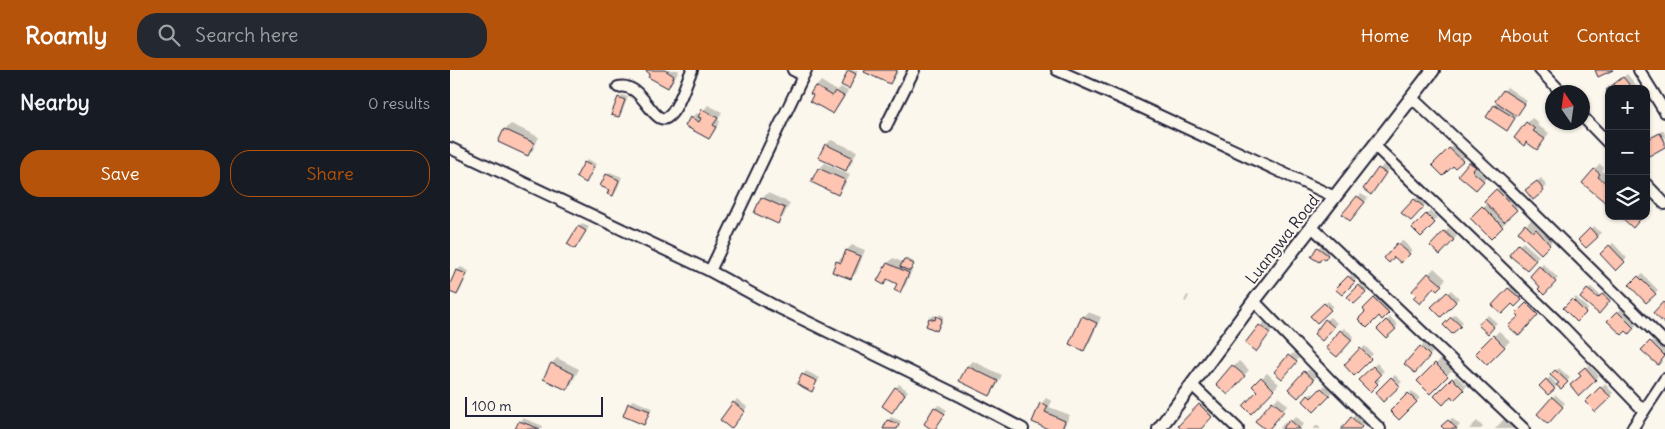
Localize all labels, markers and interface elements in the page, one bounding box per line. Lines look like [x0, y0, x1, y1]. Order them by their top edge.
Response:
search box [137, 13, 487, 58]
text: Roamly [25, 20, 107, 50]
icon: search [155, 21, 183, 49]
text: Search here [195, 23, 298, 47]
text: Home [1361, 24, 1409, 47]
text: Map [1437, 24, 1472, 47]
text: About [1500, 24, 1548, 47]
text: Contact [1576, 24, 1640, 47]
north arrow [1545, 85, 1590, 130]
map controls [1605, 85, 1650, 220]
button: + [1605, 85, 1650, 130]
text: Nearby [20, 89, 90, 116]
text: 0 results [368, 93, 430, 113]
button: − [1605, 130, 1650, 175]
button: Save [20, 150, 220, 197]
button: Share [230, 150, 430, 197]
button: layers [1605, 175, 1650, 220]
street label: Luangwa Road [1241, 190, 1323, 288]
scale bar [465, 394, 602, 417]
text: 100 m [472, 397, 512, 415]

